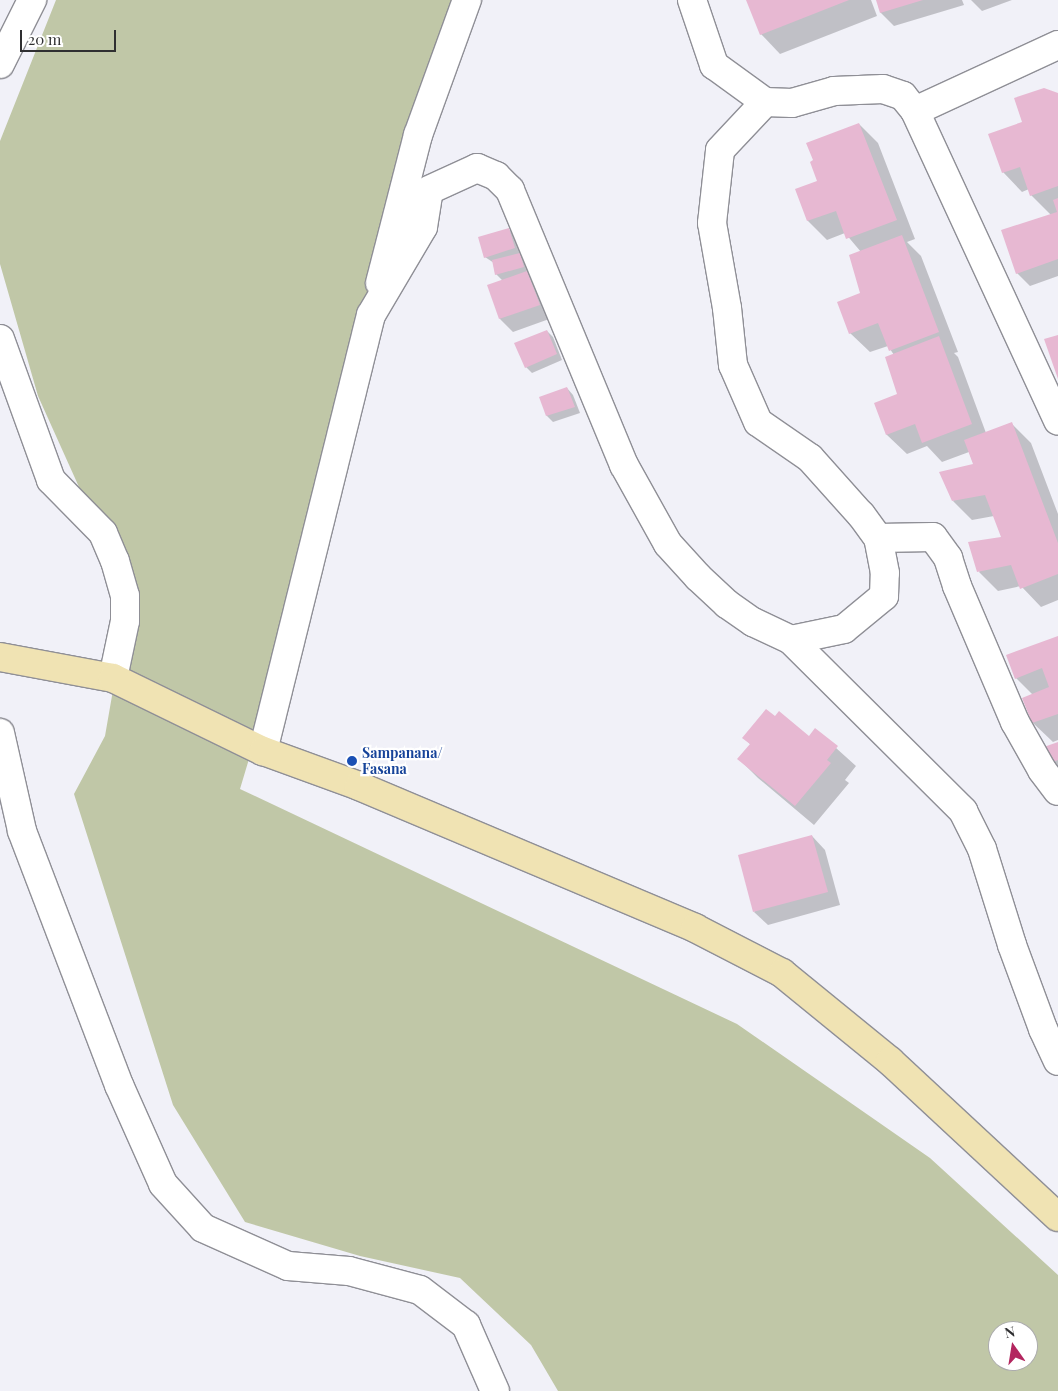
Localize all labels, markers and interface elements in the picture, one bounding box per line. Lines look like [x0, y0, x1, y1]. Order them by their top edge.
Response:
scale bar [22, 20, 119, 52]
text: 20 m [28, 29, 61, 49]
place label: Sampanana/ Fasana [362, 745, 443, 778]
marker: Sampanana/ Fasana [346, 755, 358, 767]
north arrow [988, 1321, 1038, 1371]
text: N [1003, 1321, 1017, 1342]

